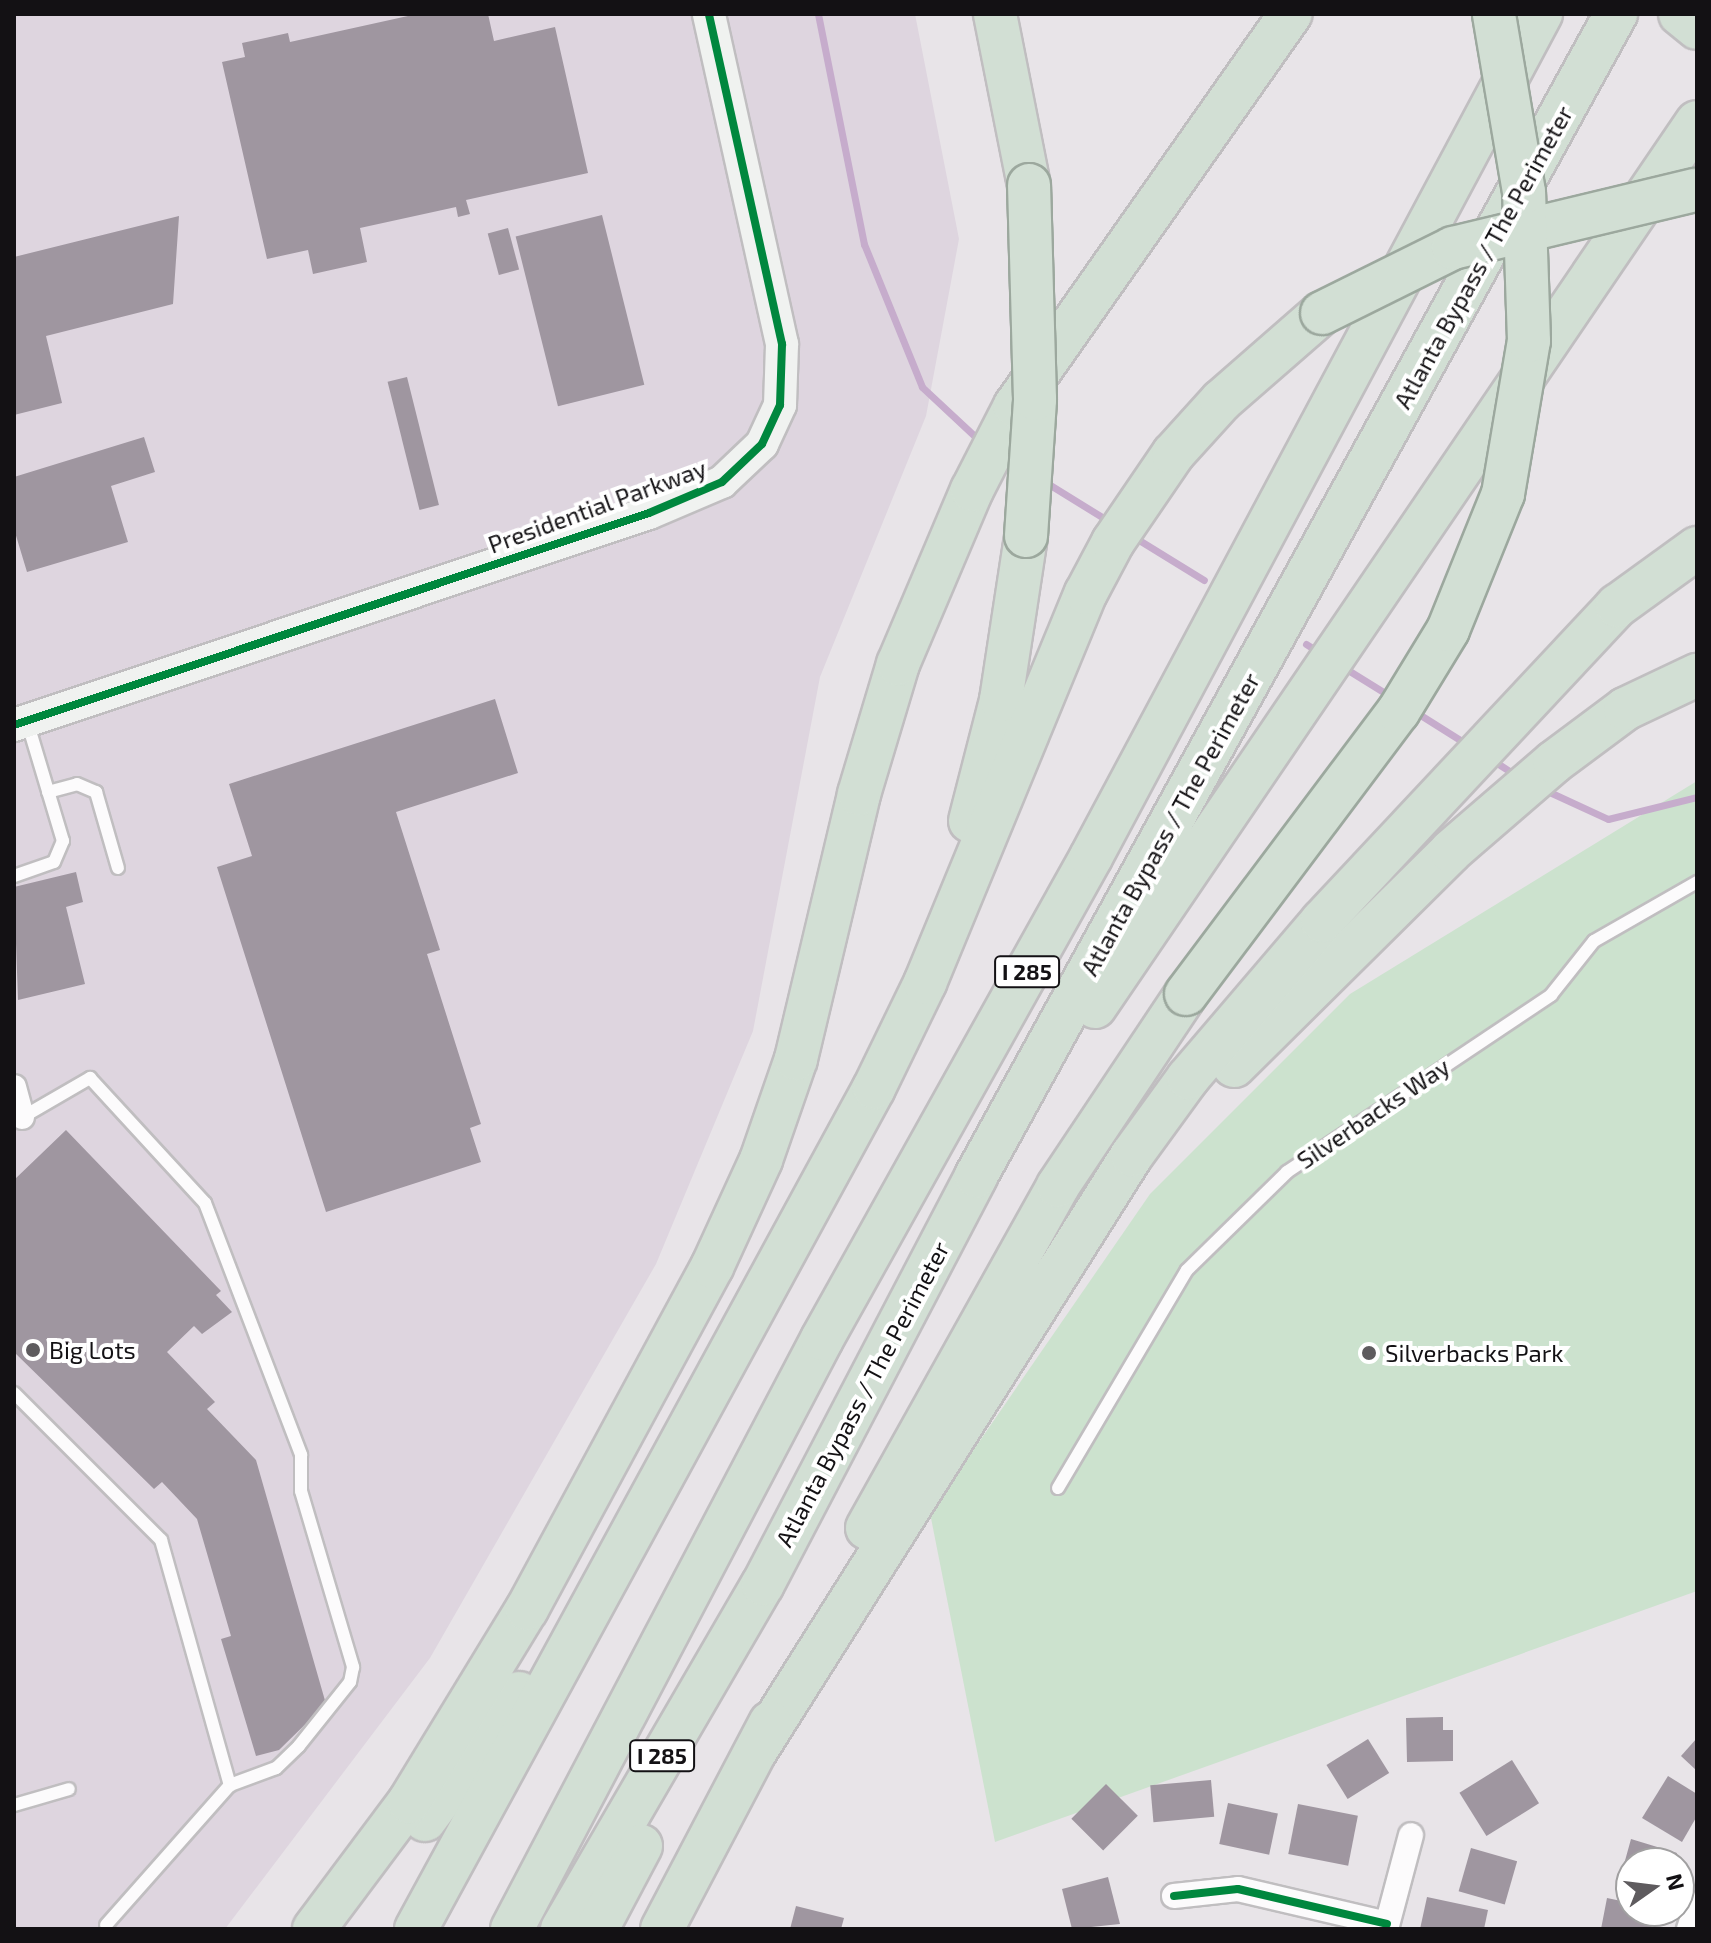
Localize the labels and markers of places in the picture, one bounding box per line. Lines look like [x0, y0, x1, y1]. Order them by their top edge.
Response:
place label: Big Lots [49, 1336, 136, 1364]
place label: Silverbacks Park [1385, 1339, 1564, 1367]
marker: Big Lots [24, 1341, 42, 1359]
marker: Silverbacks Park [1360, 1344, 1378, 1362]

